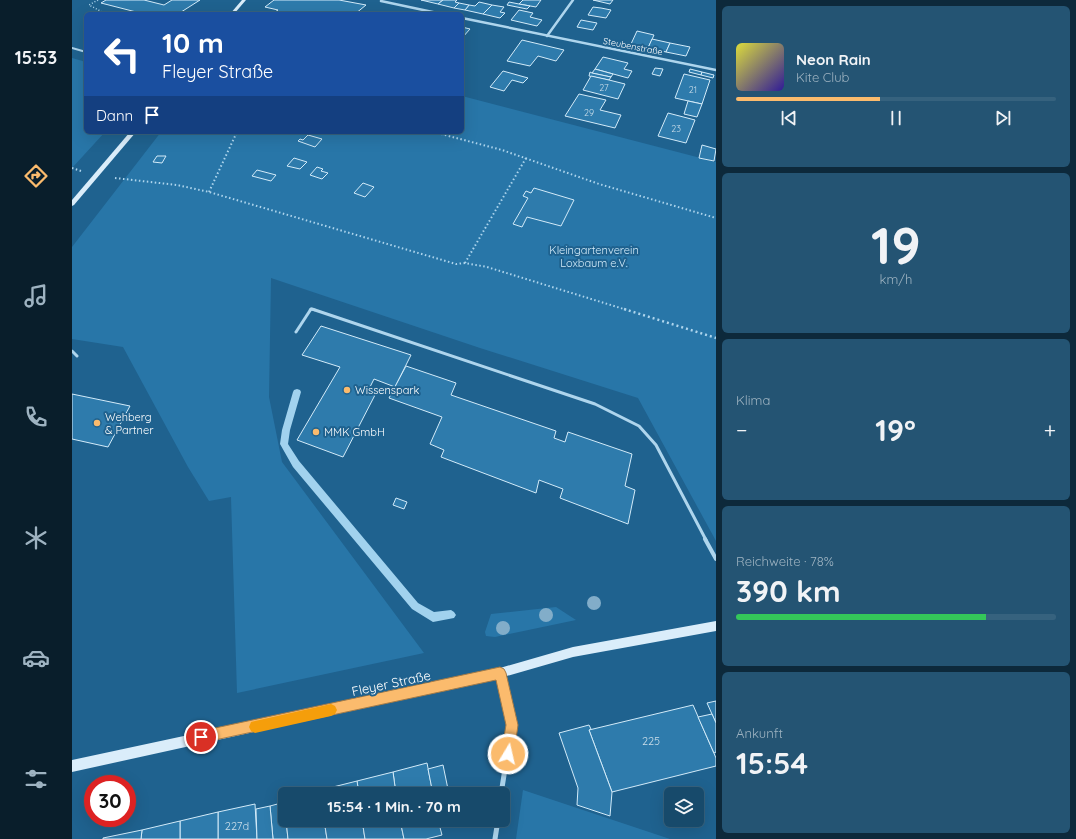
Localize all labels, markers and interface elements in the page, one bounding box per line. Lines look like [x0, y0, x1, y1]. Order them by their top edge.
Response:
text: 10 m [162, 25, 224, 60]
icon: left [96, 28, 148, 80]
street label: Steubenstraße [602, 35, 664, 57]
text: 15:53 [15, 46, 57, 69]
text: Neon Rain [796, 50, 871, 69]
text: Fleyer Straße [162, 60, 273, 83]
text: Kite Club [796, 69, 849, 85]
house number: 27 [599, 82, 609, 93]
house number: 21 [689, 84, 697, 95]
icon: arrive [141, 104, 163, 126]
text: Dann [96, 106, 133, 125]
house number: 29 [584, 107, 594, 118]
icon: previous [778, 107, 800, 129]
icon: pause [885, 107, 907, 129]
icon: next [992, 107, 1014, 129]
house number: 23 [671, 123, 681, 134]
icon: directions [22, 162, 50, 190]
text: 19 [871, 212, 921, 277]
park label: Kleingartenverein Loxbaum e.V. [549, 243, 639, 270]
text: km/h [880, 271, 912, 287]
icon: music [22, 282, 50, 310]
place label: Wissenspark [355, 383, 420, 397]
marker: Wissenspark [342, 385, 352, 395]
text: Klima [736, 392, 770, 408]
icon: phone [22, 403, 50, 431]
place label: Wehberg & Partner [105, 410, 154, 437]
text: 19° [875, 411, 916, 449]
text: − [736, 416, 747, 444]
text: + [1044, 416, 1056, 444]
marker: Wehberg & Partner [92, 418, 102, 428]
place label: MMK GmbH [324, 425, 385, 439]
marker: MMK GmbH [311, 427, 321, 437]
icon: climate [22, 524, 50, 552]
text: Reichweite · 78% [736, 553, 834, 569]
text: 390 km [736, 572, 841, 610]
icon: car [22, 644, 50, 672]
street label: Fleyer Straße [350, 667, 432, 699]
pin [184, 720, 218, 754]
text: Ankunft [736, 725, 783, 741]
icon: arrive [190, 726, 212, 748]
position arrow [487, 733, 529, 775]
house number: 225 [642, 734, 660, 748]
text: 15:54 [736, 744, 808, 782]
icon: filters [22, 765, 50, 793]
speed limit sign: 30 [84, 775, 136, 827]
map controls [664, 787, 704, 827]
button: layers [664, 787, 704, 827]
text: 15:54 · 1 Min. · 70 m [327, 797, 461, 816]
house number: 227d [225, 819, 249, 833]

